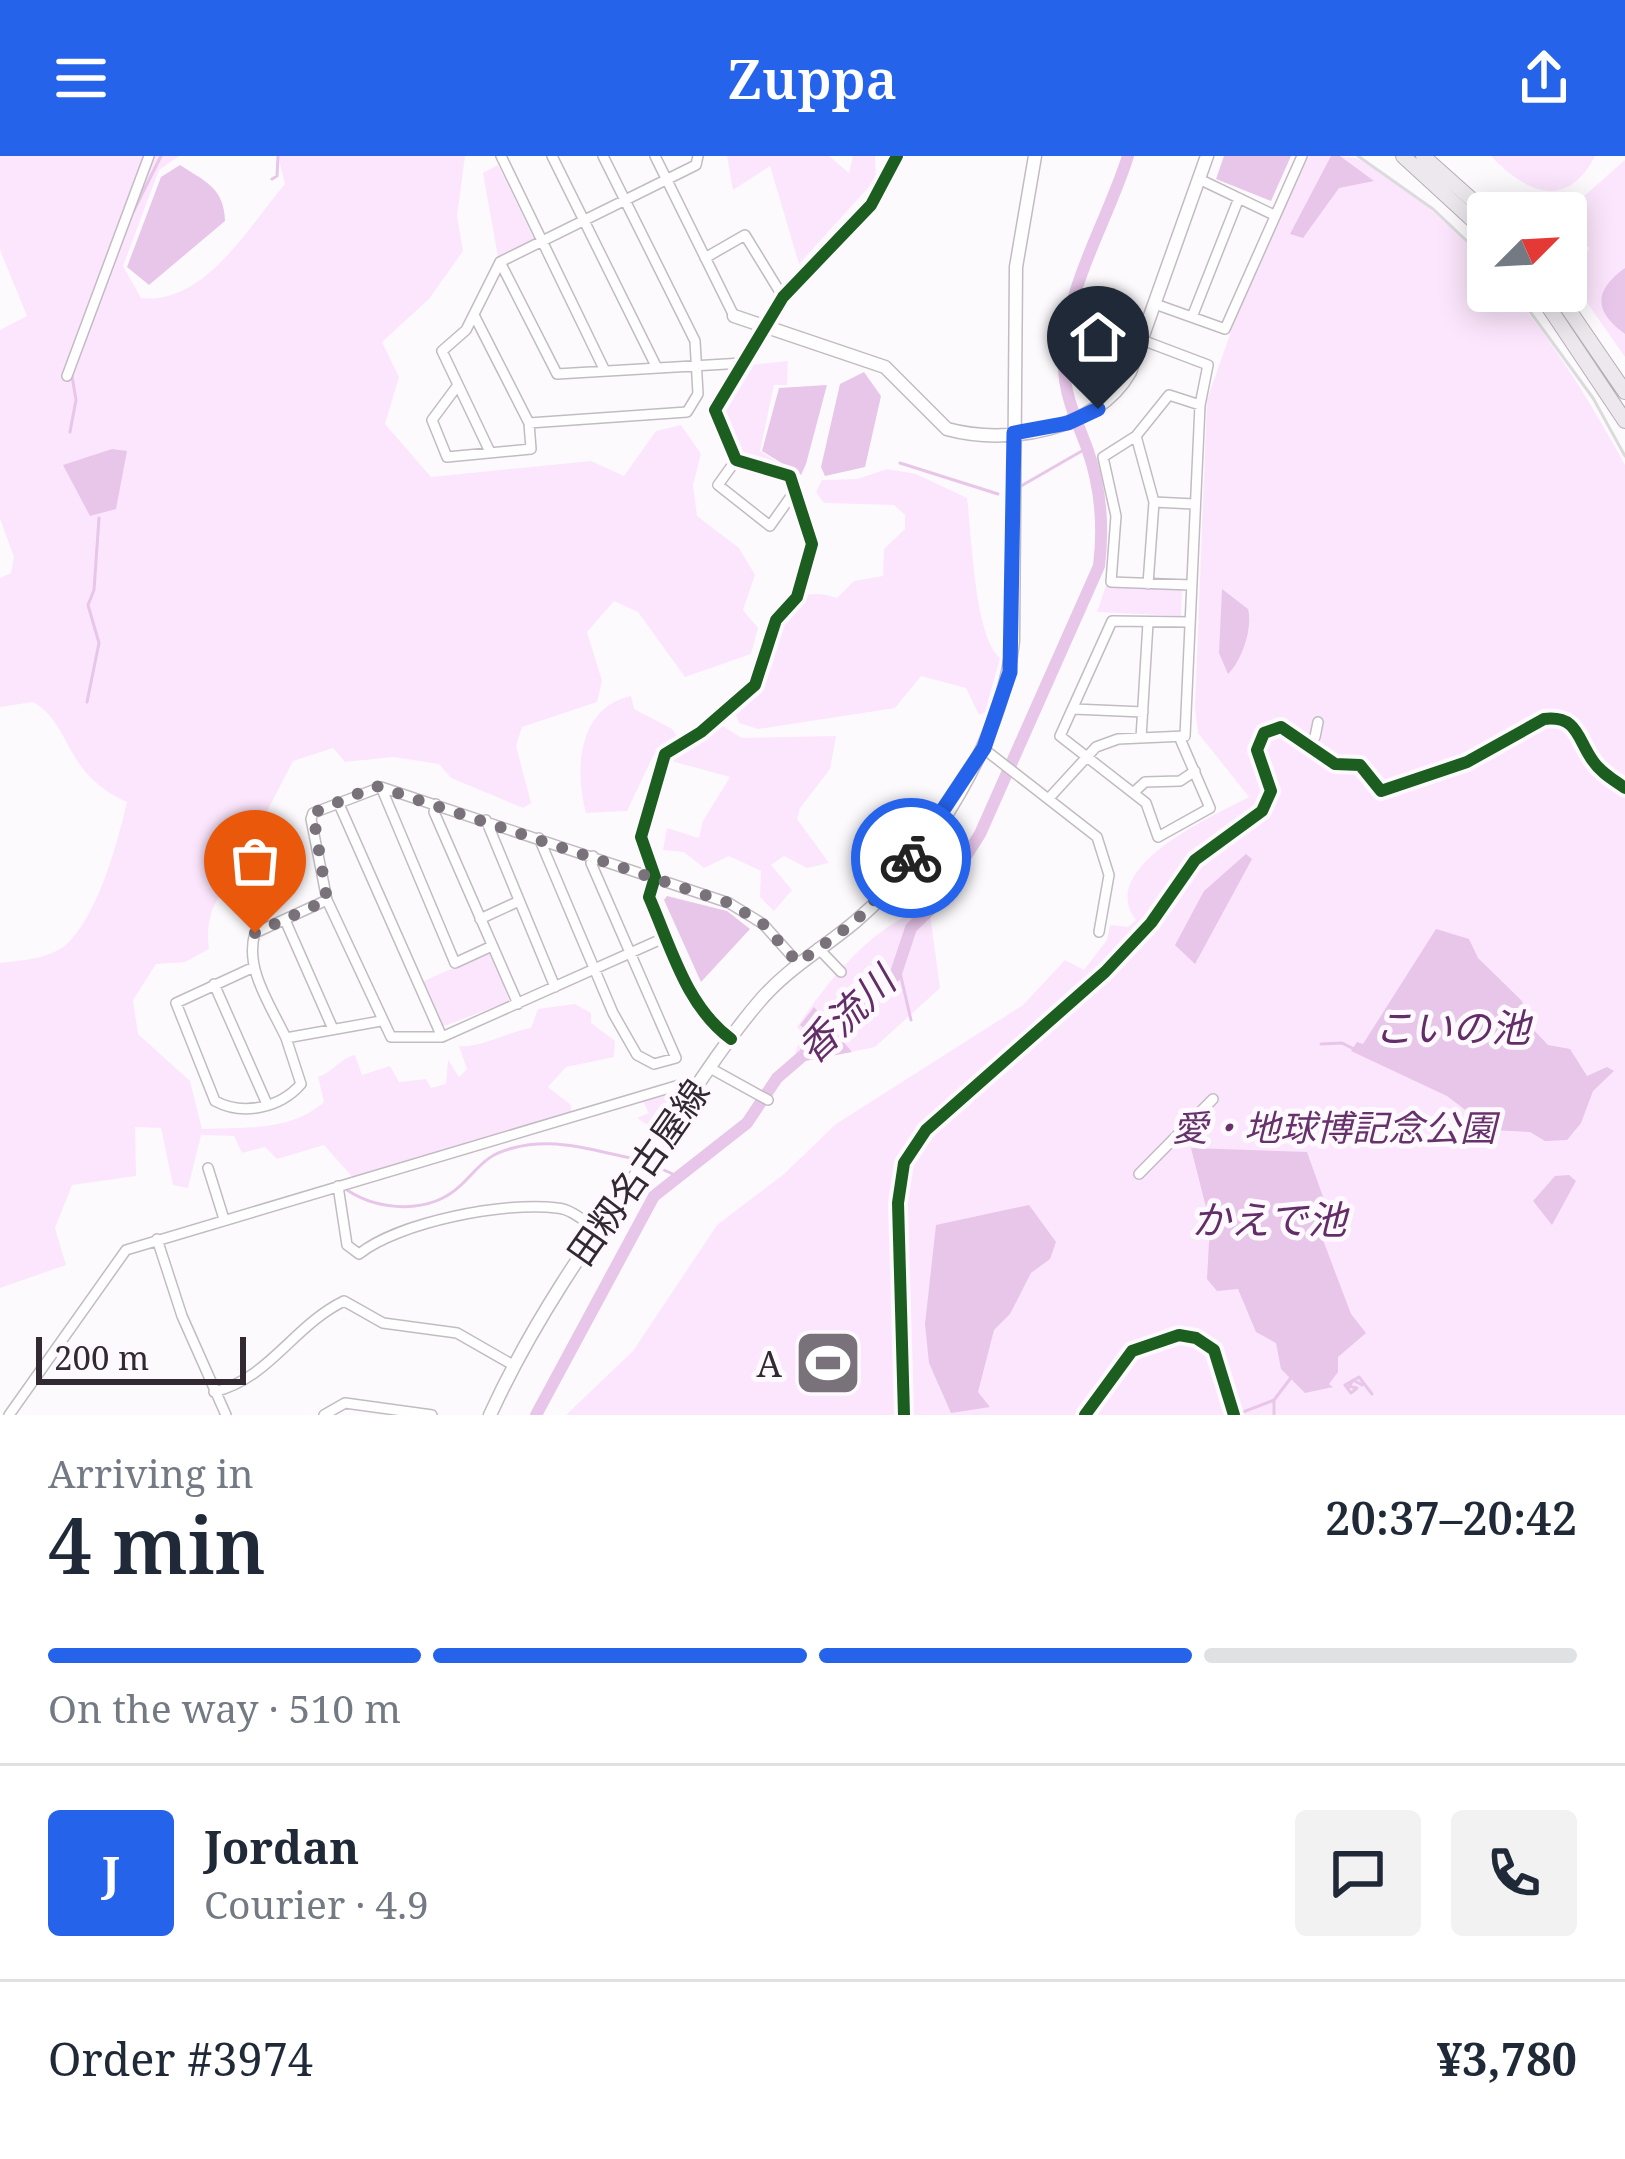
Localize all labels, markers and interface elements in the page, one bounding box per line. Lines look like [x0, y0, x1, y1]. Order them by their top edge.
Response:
text: Zuppa [728, 41, 897, 115]
icon: menu [48, 45, 114, 111]
icon: share [1511, 45, 1577, 111]
north arrow [1467, 192, 1587, 312]
map controls [1467, 192, 1587, 312]
pin [1047, 286, 1149, 409]
icon: home [1065, 304, 1131, 370]
courier [851, 798, 971, 918]
pin [204, 810, 306, 933]
icon: bike [878, 825, 944, 891]
icon: bag [222, 828, 288, 894]
water label: 香流川 [785, 952, 908, 1074]
water label: こいの池 [1374, 1000, 1534, 1053]
street label: 田籾名古屋線 [556, 1069, 720, 1275]
park label: 愛・地球博記念公園 [1172, 1103, 1501, 1152]
water label: かえで池 [1192, 1192, 1350, 1245]
sports icon: A [793, 1328, 863, 1398]
scale bar [36, 1331, 246, 1384]
text: 200 m [54, 1335, 149, 1380]
place label: A [757, 1339, 783, 1388]
text: Arriving in [48, 1446, 254, 1499]
text: 20:37–20:42 [1325, 1487, 1577, 1548]
text: 4 min [48, 1491, 266, 1597]
text: On the way · 510 m [48, 1681, 401, 1734]
button: chat [1295, 1810, 1421, 1936]
button: phone [1451, 1810, 1577, 1936]
text: Jordan [204, 1816, 359, 1877]
text: J [102, 1842, 120, 1903]
text: Courier · 4.9 [204, 1877, 429, 1930]
text: Order #3974 [48, 2028, 313, 2089]
text: ¥3,780 [1437, 2028, 1577, 2089]

